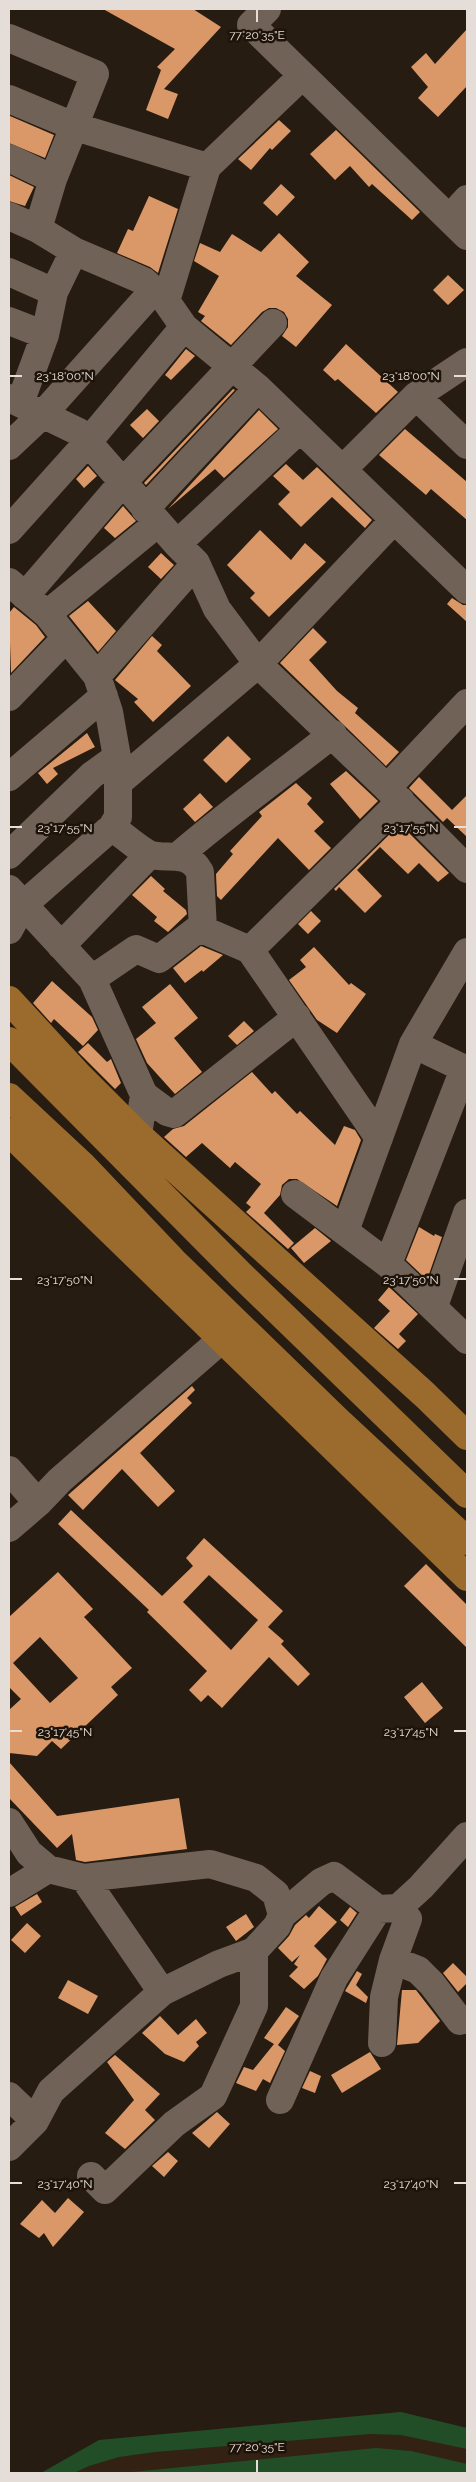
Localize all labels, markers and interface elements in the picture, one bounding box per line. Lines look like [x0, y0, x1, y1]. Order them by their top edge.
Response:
text: 77°20'35"E [229, 28, 285, 42]
text: 23°18'00"N [36, 369, 94, 383]
text: 23°18'00"N [382, 369, 440, 383]
text: 23°17'55"N [37, 821, 93, 835]
text: 23°17'55"N [383, 821, 439, 835]
text: 23°17'50"N [37, 1273, 93, 1287]
text: 23°17'50"N [383, 1273, 439, 1287]
text: 23°17'45"N [38, 1725, 92, 1739]
text: 23°17'45"N [384, 1725, 438, 1739]
text: 23°17'40"N [37, 2177, 93, 2191]
text: 23°17'40"N [383, 2177, 439, 2191]
text: 77°20'35"E [229, 2440, 285, 2454]

